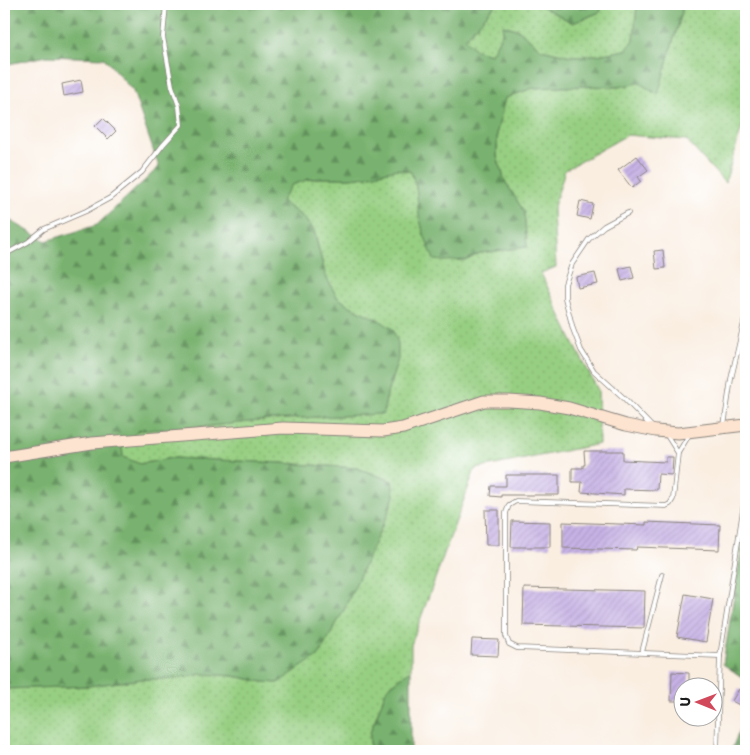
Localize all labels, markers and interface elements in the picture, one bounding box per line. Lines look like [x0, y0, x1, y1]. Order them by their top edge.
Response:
north arrow [672, 678, 722, 728]
text: U [676, 697, 694, 707]

